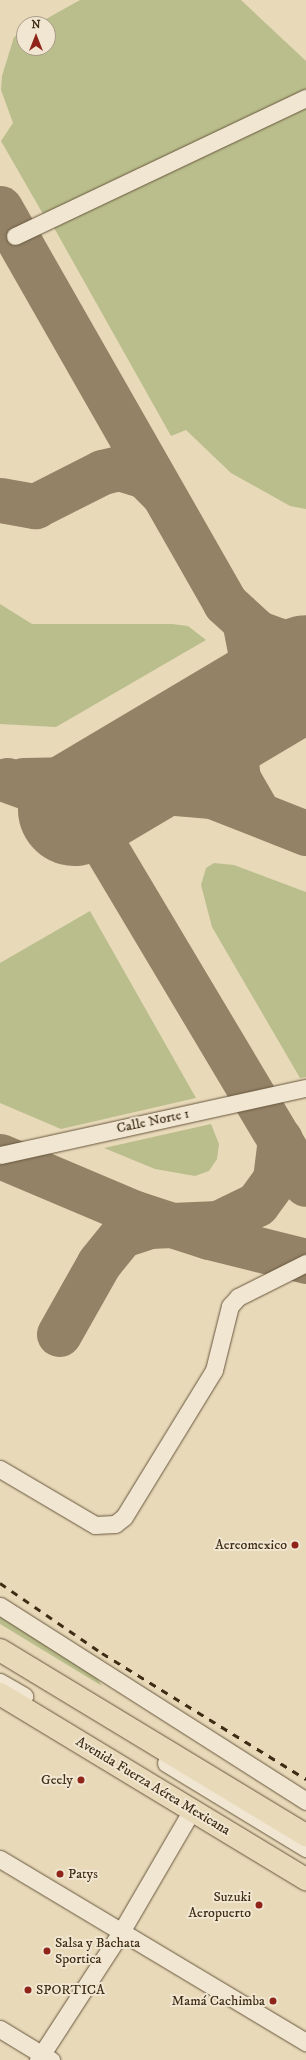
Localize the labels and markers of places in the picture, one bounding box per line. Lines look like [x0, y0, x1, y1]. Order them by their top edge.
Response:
place label: Aereomexico [215, 1537, 287, 1553]
marker: Aereomexico [290, 1540, 300, 1550]
place label: Geely [41, 1772, 73, 1788]
marker: Geely [76, 1775, 86, 1785]
place label: Patys [68, 1866, 98, 1882]
marker: Patys [55, 1869, 65, 1879]
place label: Suzuki Aeropuerto [188, 1889, 251, 1922]
marker: Suzuki Aeropuerto [254, 1900, 264, 1910]
place label: Salsa y Bachata Sportica [55, 1935, 140, 1968]
marker: Salsa y Bachata Sportica [42, 1946, 52, 1956]
place label: SPORTICA [36, 1982, 105, 1998]
marker: SPORTICA [23, 1985, 33, 1995]
place label: Mamá Cachimba [172, 1993, 265, 2009]
marker: Mamá Cachimba [268, 1996, 278, 2006]

